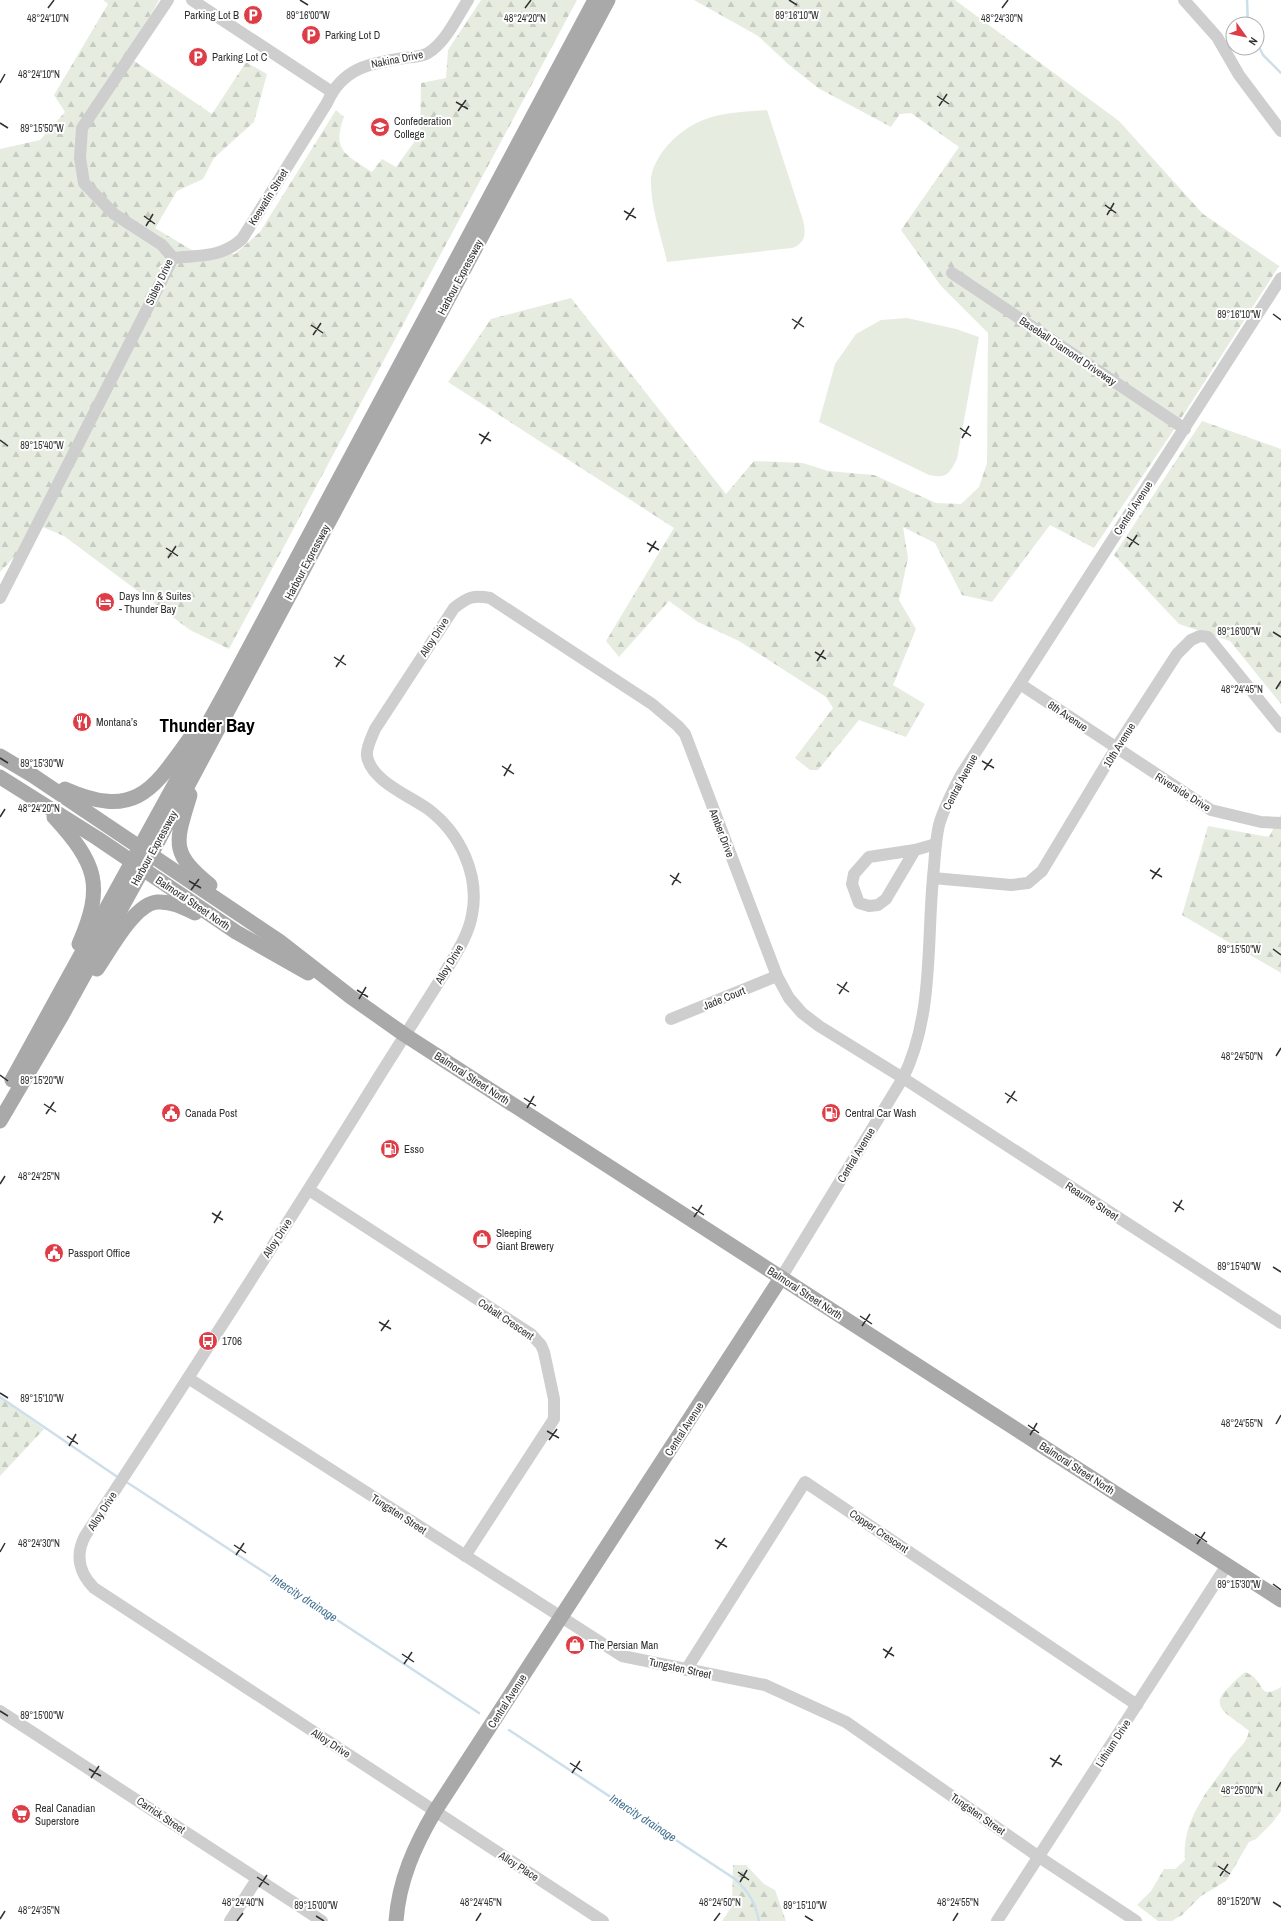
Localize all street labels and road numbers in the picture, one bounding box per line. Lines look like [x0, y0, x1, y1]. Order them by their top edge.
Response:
street label: Nakina Drive [370, 47, 424, 71]
street label: Keewatin Street [245, 166, 291, 228]
street label: Harbour Expressway [434, 236, 486, 317]
street label: Sibley Drive [142, 257, 176, 307]
street label: Baseball Diamond Driveway [1017, 313, 1119, 389]
street label: Central Avenue [1110, 478, 1156, 538]
street label: Harbour Expressway [281, 521, 333, 602]
street label: Alloy Drive [416, 615, 452, 660]
street label: 8th Avenue [1045, 698, 1091, 734]
street label: 10th Avenue [1100, 720, 1138, 770]
street label: Central Avenue [939, 752, 981, 812]
street label: Riverside Drive [1153, 769, 1213, 815]
street label: Amber Drive [706, 806, 738, 859]
street label: Harbour Expressway [128, 808, 181, 888]
street label: Balmoral Street North [153, 873, 233, 933]
street label: Alloy Drive [431, 942, 466, 987]
street label: Jade Court [701, 983, 748, 1013]
street label: Balmoral Street North [432, 1049, 512, 1107]
street label: Central Avenue [834, 1125, 878, 1185]
street label: Reaume Street [1063, 1179, 1122, 1224]
street label: Alloy Drive [259, 1216, 295, 1261]
street label: Balmoral Street North [765, 1264, 845, 1322]
street label: Cobalt Crescent [475, 1295, 537, 1343]
street label: Central Avenue [661, 1399, 707, 1459]
street label: Balmoral Street North [1037, 1439, 1117, 1497]
street label: Alloy Drive [84, 1489, 120, 1534]
street label: Tungsten Street [369, 1491, 430, 1537]
street label: Copper Crescent [847, 1506, 912, 1556]
street label: Tungsten Street [648, 1655, 713, 1682]
street label: Central Avenue [484, 1671, 530, 1731]
street label: Lithium Drive [1092, 1716, 1134, 1770]
street label: Alloy Drive [308, 1725, 353, 1761]
street label: Tungsten Street [948, 1790, 1008, 1838]
street label: Carrick Street [134, 1794, 188, 1837]
street label: Alloy Place [496, 1847, 542, 1884]

